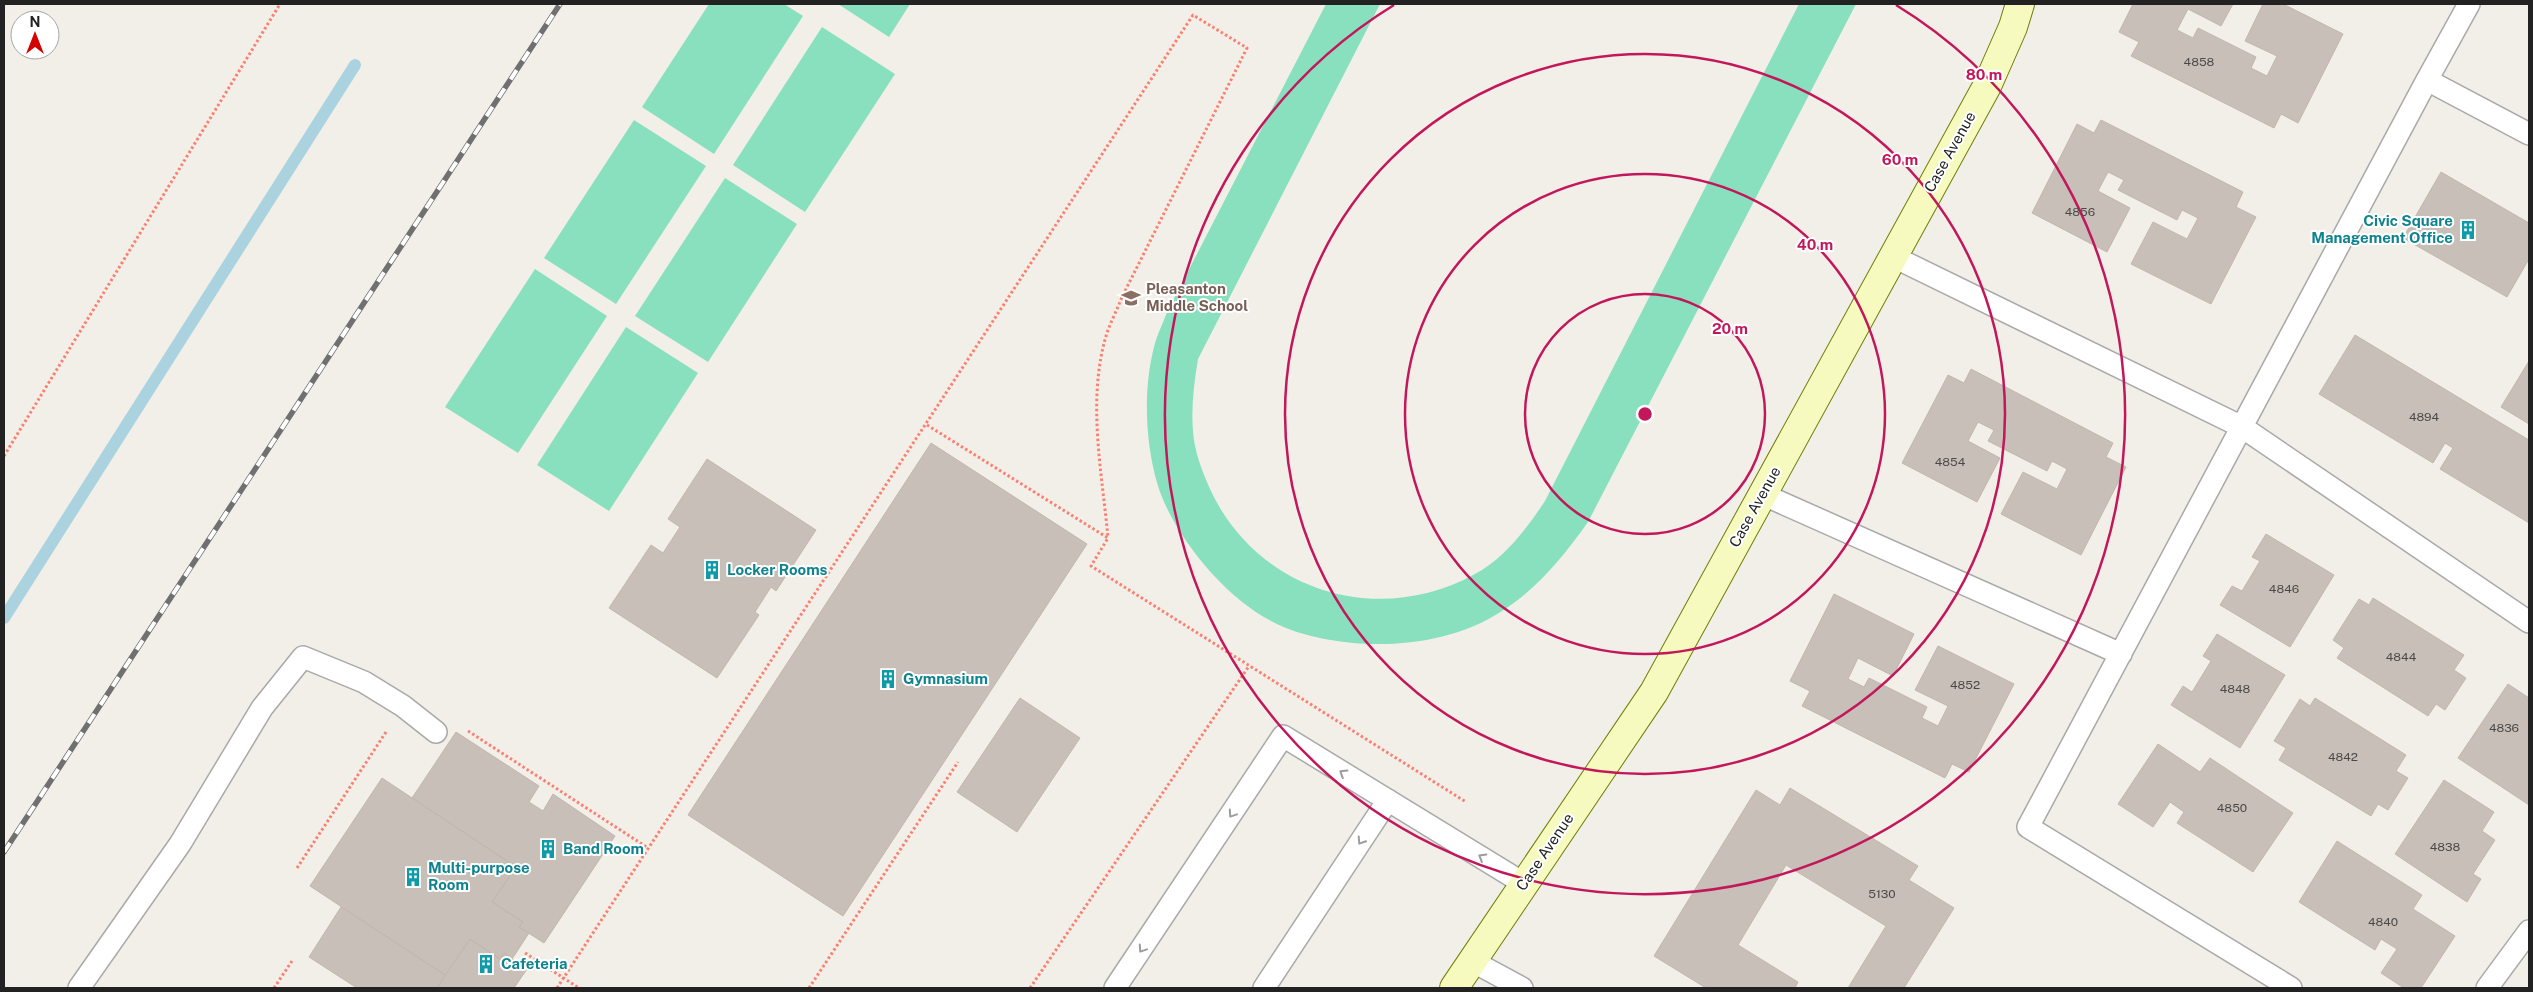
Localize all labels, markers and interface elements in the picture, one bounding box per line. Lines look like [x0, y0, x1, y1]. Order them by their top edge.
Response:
north arrow [10, 10, 60, 60]
text: N [30, 14, 40, 30]
house number: 4858 [2184, 55, 2215, 69]
text: 80 m [1966, 66, 2002, 83]
street label: Case Avenue [1920, 108, 1979, 195]
text: 60 m [1882, 151, 1918, 168]
house number: 4856 [2065, 205, 2095, 219]
place label: Civic Square Management Office [2311, 212, 2453, 246]
building icon: Civic Square Management Office [2457, 219, 2479, 241]
text: 40 m [1797, 236, 1833, 253]
place label: Pleasanton Middle School [1146, 280, 1248, 314]
school or university icon: Pleasanton Middle School [1120, 287, 1142, 309]
text: 20 m [1712, 320, 1748, 337]
centre of rings [1636, 405, 1654, 423]
house number: 4894 [2409, 410, 2440, 424]
house number: 4854 [1935, 455, 1966, 469]
street label: Case Avenue [1725, 463, 1784, 550]
building icon: Locker Rooms [701, 559, 723, 581]
place label: Locker Rooms [727, 561, 828, 578]
house number: 4846 [2269, 582, 2299, 596]
house number: 4844 [2386, 650, 2417, 664]
building icon: Gymnasium [877, 668, 899, 690]
place label: Gymnasium [903, 670, 988, 687]
house number: 4852 [1950, 678, 1980, 692]
house number: 4848 [2220, 682, 2251, 696]
house number: 4836 [2489, 721, 2519, 735]
house number: 4842 [2328, 750, 2358, 764]
one-way arrow [1339, 769, 1348, 779]
house number: 4850 [2217, 801, 2247, 815]
one-way arrow [1229, 808, 1238, 817]
street label: Case Avenue [1512, 810, 1577, 894]
one-way arrow [1358, 835, 1367, 845]
building icon: Band Room [537, 838, 559, 860]
place label: Band Room [563, 840, 644, 857]
house number: 4838 [2430, 840, 2460, 854]
one-way arrow [1478, 854, 1487, 864]
place label: Multi-purpose Room [428, 859, 530, 893]
building icon: Multi-purpose Room [402, 866, 424, 888]
house number: 5130 [1868, 887, 1896, 901]
house number: 4840 [2368, 915, 2398, 929]
one-way arrow [1139, 943, 1148, 952]
building icon: Cafeteria [475, 953, 497, 975]
place label: Cafeteria [501, 955, 568, 972]

